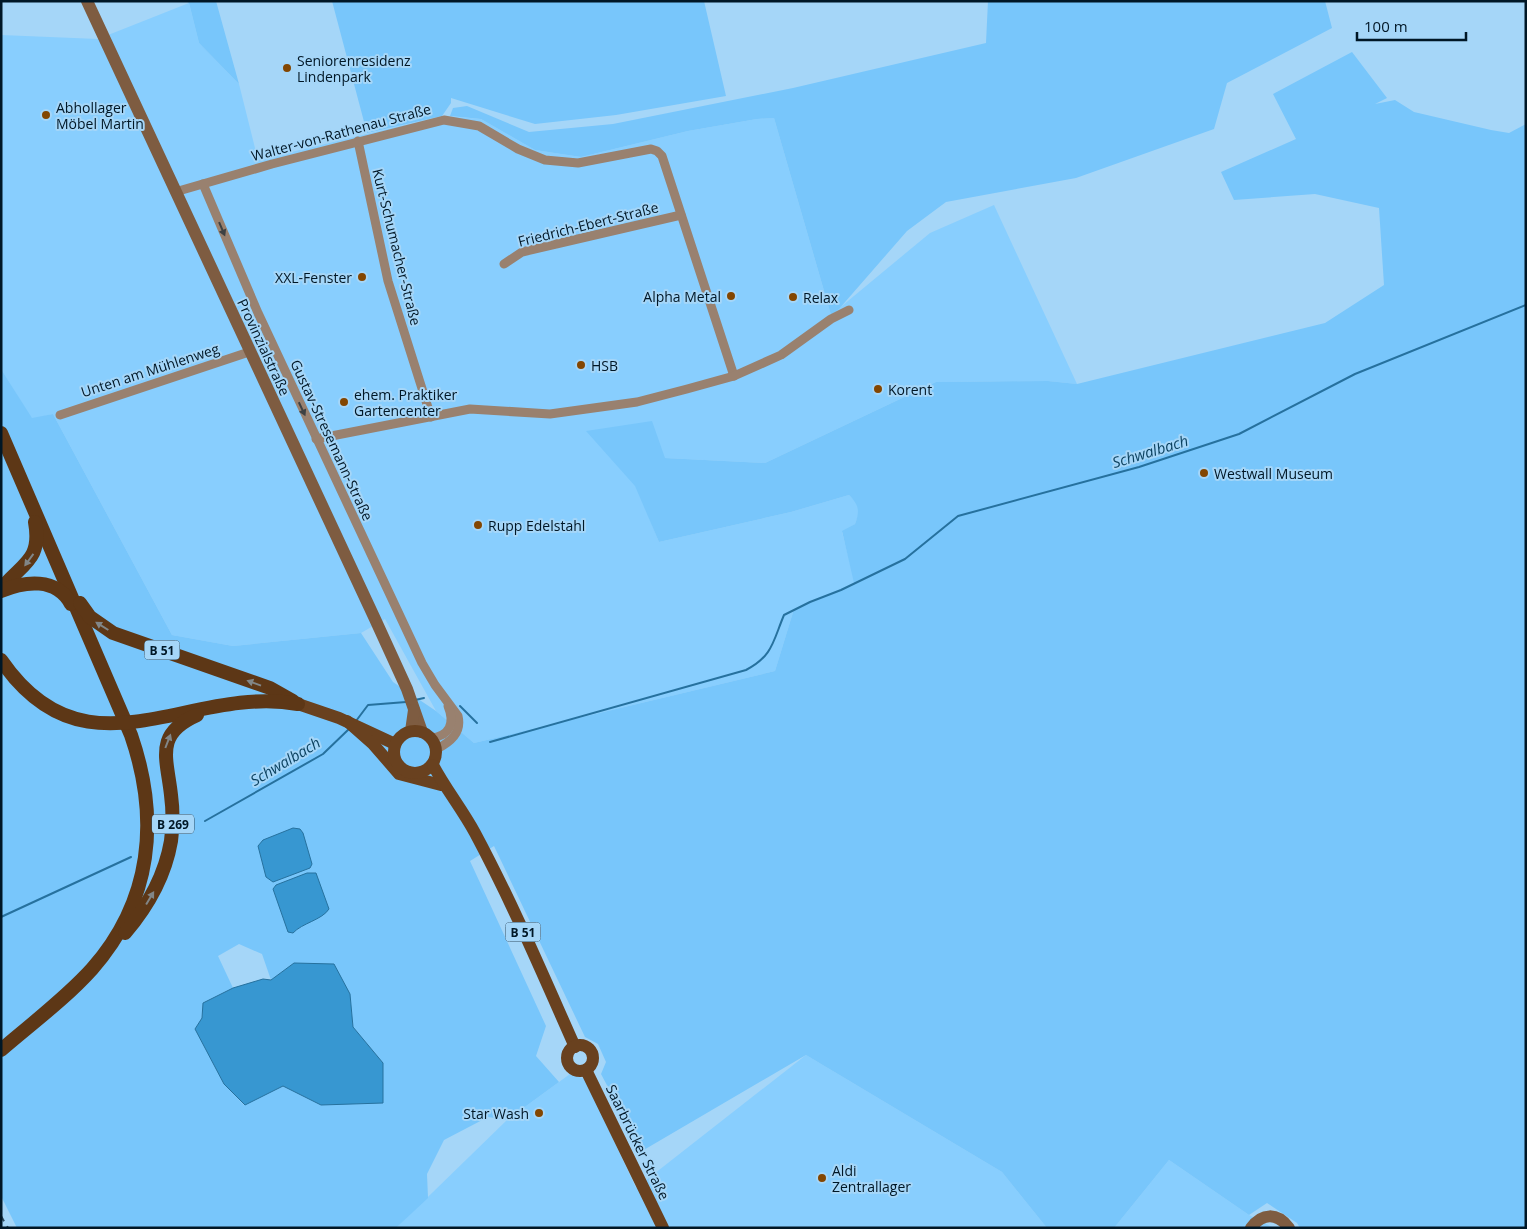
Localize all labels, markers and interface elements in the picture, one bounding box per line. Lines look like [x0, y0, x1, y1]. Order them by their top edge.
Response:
scale bar [1357, 10, 1466, 42]
text: 100 m [1364, 16, 1408, 36]
place label: Seniorenresidenz Lindenpark [297, 51, 411, 86]
marker: Seniorenresidenz Lindenpark [281, 62, 293, 74]
place label: Abhollager Möbel Martin [56, 98, 144, 133]
street label: Walter-von-Rathenau Straße [249, 99, 433, 165]
marker: Abhollager Möbel Martin [40, 109, 52, 121]
street label: Kurt-Schumacher-Straße [368, 167, 426, 327]
street label: Friedrich-Ebert-Straße [516, 197, 660, 251]
one-way arrow [218, 222, 226, 236]
place label: XXL-Fenster [275, 268, 352, 287]
marker: XXL-Fenster [356, 271, 368, 283]
place label: Alpha Metal [643, 287, 721, 306]
place label: Relax [803, 288, 839, 307]
marker: Alpha Metal [725, 290, 737, 302]
marker: Relax [787, 291, 799, 303]
street label: Provinzialstraße [233, 295, 295, 399]
street label: Unten am Mühlenweg [78, 339, 222, 401]
street label: Gustav-Stresemann-Straße [286, 356, 378, 524]
place label: HSB [591, 356, 618, 375]
marker: HSB [575, 359, 587, 371]
place label: Korent [888, 380, 932, 399]
marker: Korent [872, 383, 884, 395]
place label: ehem. Praktiker Gartencenter [354, 385, 458, 420]
marker: ehem. Praktiker Gartencenter [338, 396, 350, 408]
one-way arrow [298, 402, 306, 416]
water label: Schwalbach [1109, 430, 1191, 472]
place label: Westwall Museum [1214, 464, 1333, 483]
marker: Westwall Museum [1198, 467, 1210, 479]
place label: Rupp Edelstahl [488, 516, 585, 535]
marker: Rupp Edelstahl [472, 519, 484, 531]
one-way arrow [24, 553, 34, 567]
one-way arrow [96, 621, 109, 631]
road number: B 51 [144, 640, 180, 660]
one-way arrow [247, 678, 262, 686]
water label: Schwalbach [246, 732, 324, 790]
one-way arrow [165, 734, 173, 748]
road number: B 269 [152, 814, 194, 834]
one-way arrow [146, 891, 155, 904]
road number: B 51 [506, 922, 540, 942]
street label: Saarbrücker Straße [602, 1081, 674, 1203]
place label: Star Wash [463, 1104, 529, 1123]
marker: Star Wash [533, 1107, 545, 1119]
place label: Aldi Zentrallager [832, 1161, 911, 1196]
marker: Aldi Zentrallager [816, 1172, 828, 1184]

